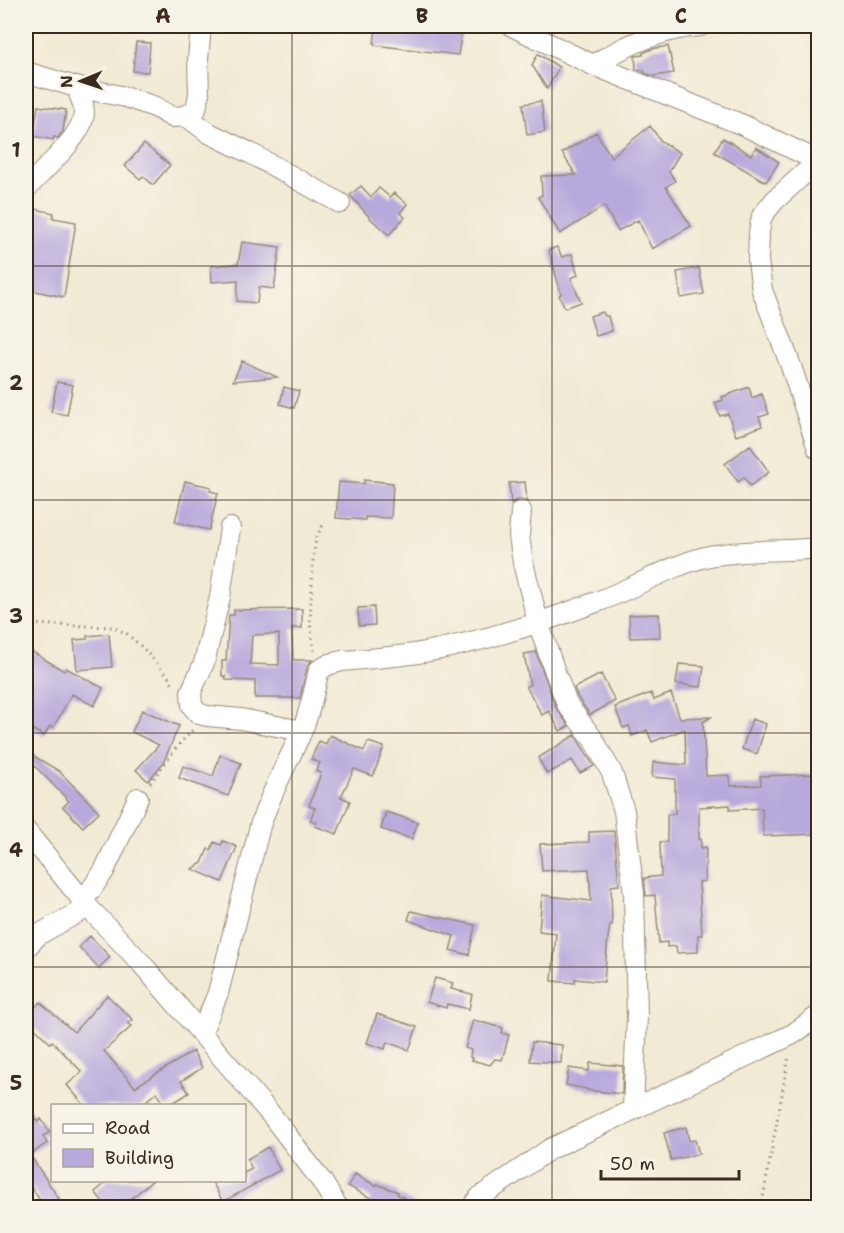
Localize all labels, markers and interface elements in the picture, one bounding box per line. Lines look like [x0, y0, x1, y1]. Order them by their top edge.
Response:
text: A [155, 3, 171, 29]
text: B [416, 3, 428, 29]
text: C [675, 3, 687, 29]
north arrow [51, 51, 111, 111]
text: N [56, 75, 77, 88]
text: 1 [11, 137, 21, 163]
text: 2 [9, 370, 23, 396]
text: 3 [9, 603, 23, 629]
text: 4 [9, 837, 23, 863]
text: 5 [10, 1070, 22, 1096]
legend [51, 1104, 246, 1182]
text: Road [105, 1116, 150, 1140]
scale bar [601, 1143, 739, 1181]
text: Building [105, 1146, 174, 1170]
text: 50 m [610, 1152, 655, 1176]

